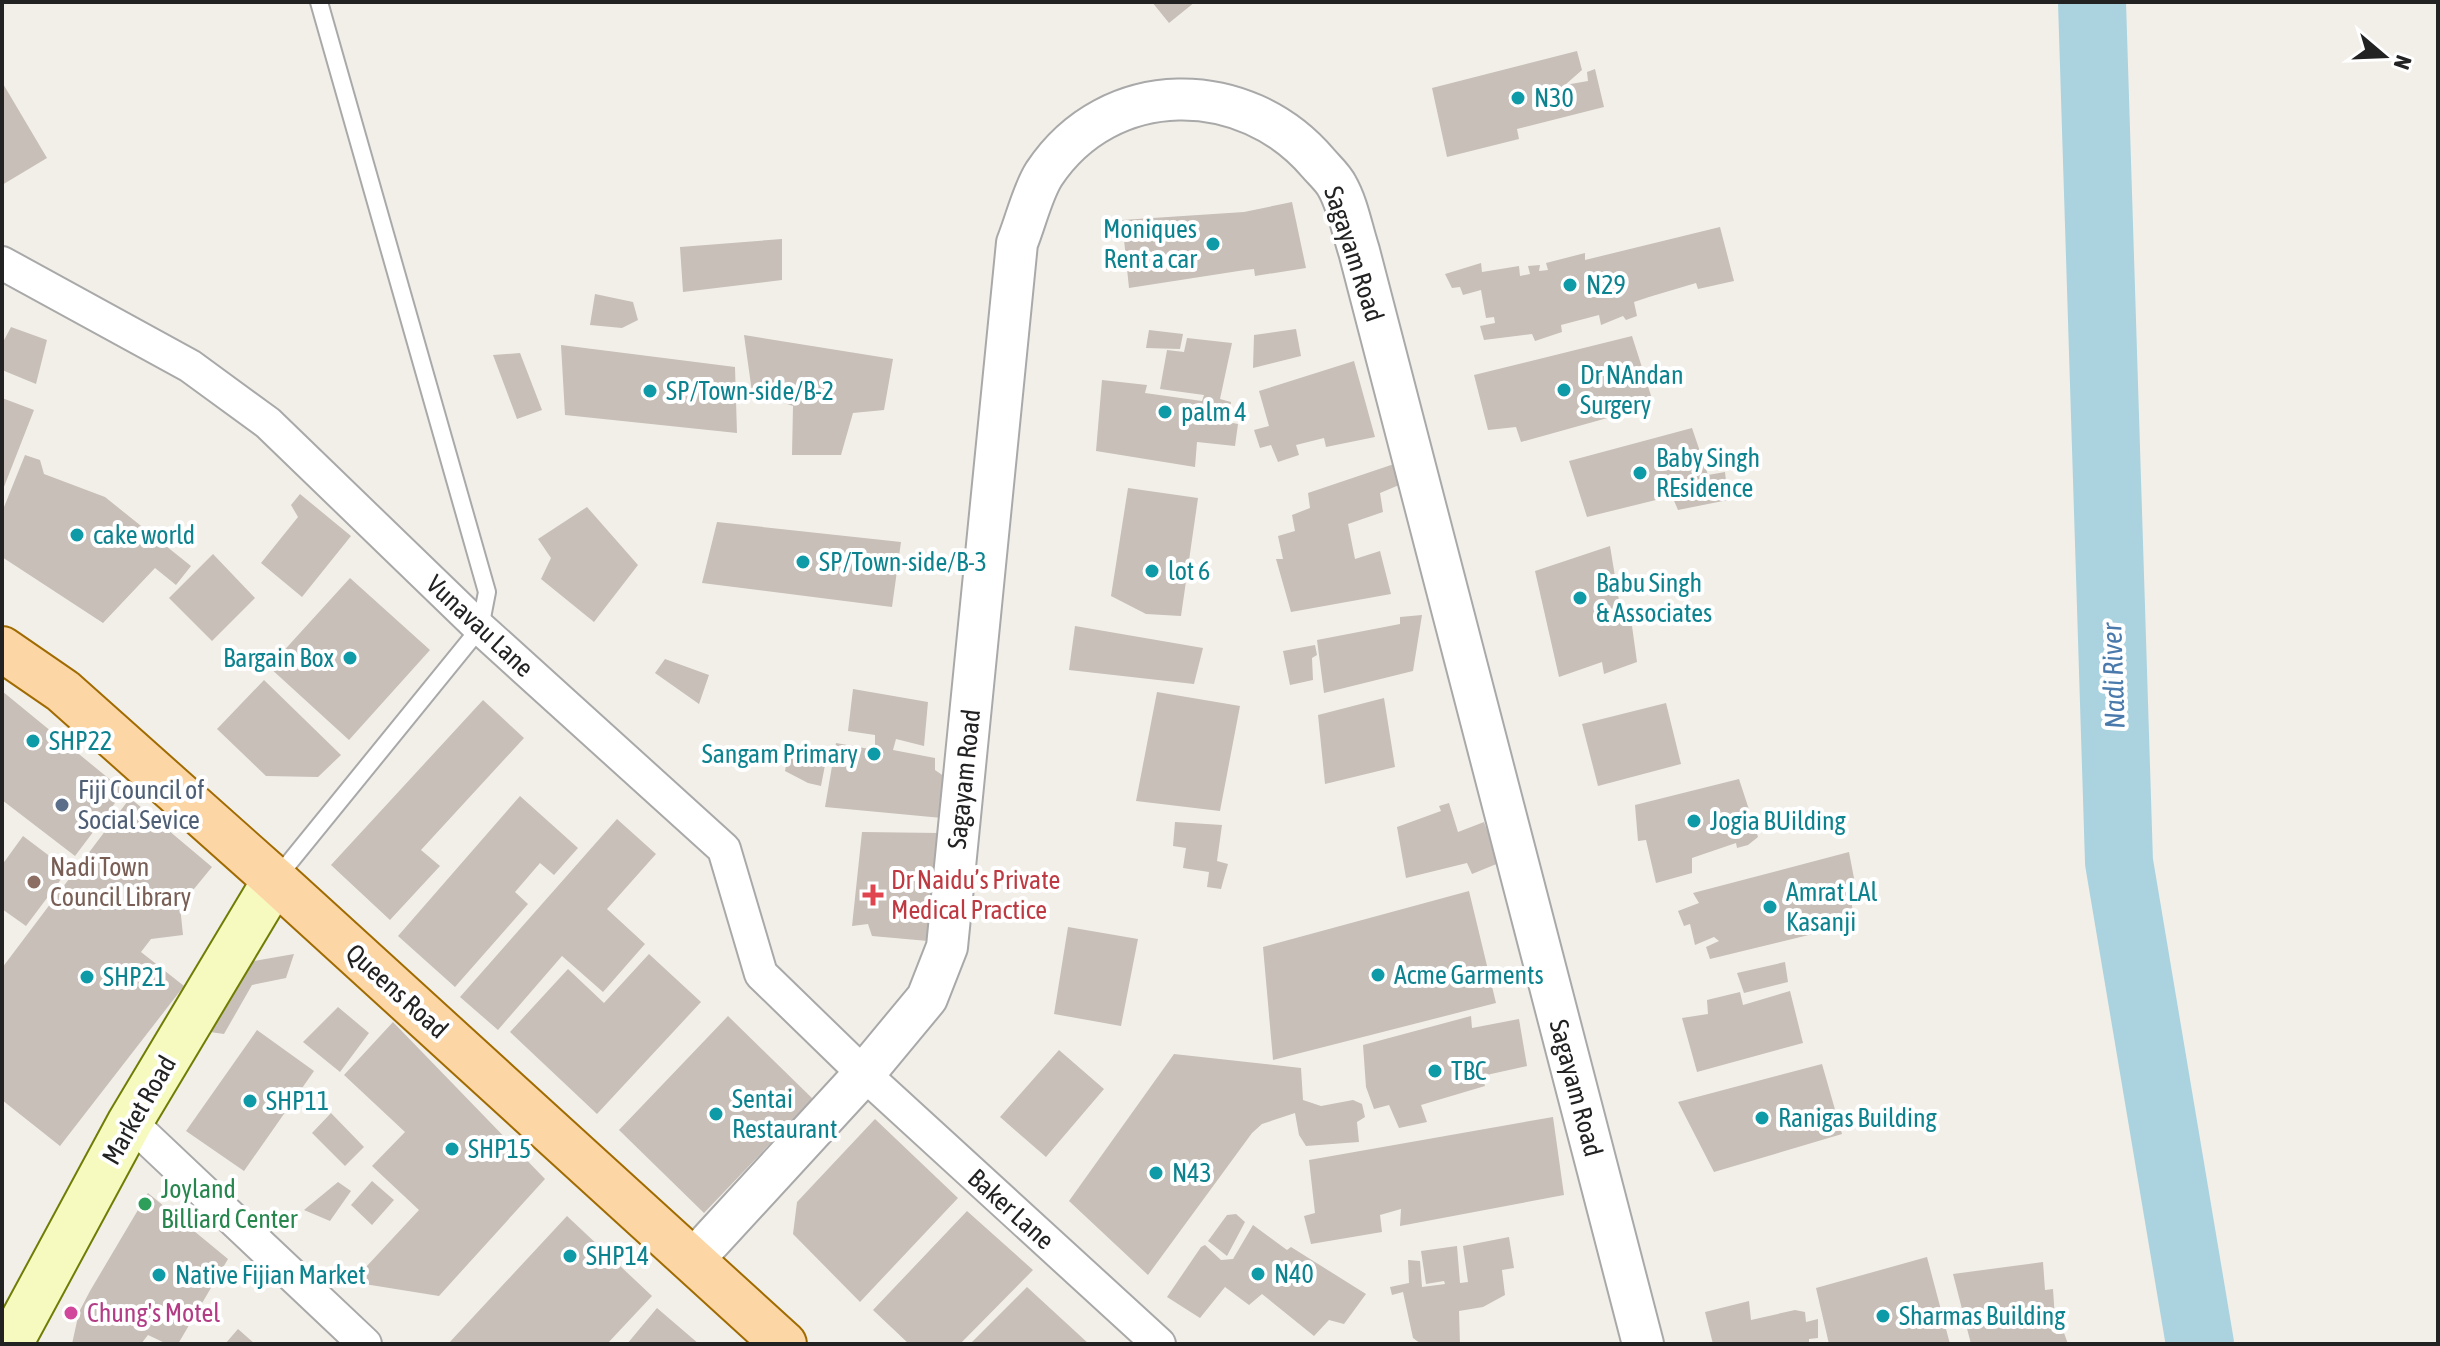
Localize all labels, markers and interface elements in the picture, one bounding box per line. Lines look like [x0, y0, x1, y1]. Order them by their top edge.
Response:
north arrow [2344, 16, 2424, 96]
text: N [2389, 52, 2417, 73]
place label: N30 [1534, 83, 1574, 113]
marker: N30 [1509, 89, 1527, 107]
street label: Sagayam Road [1318, 183, 1390, 325]
place label: Moniques Rent a car [1103, 214, 1197, 274]
marker: Moniques Rent a car [1204, 235, 1222, 253]
place label: N29 [1586, 270, 1626, 300]
marker: N29 [1561, 276, 1579, 294]
place label: Dr NAndan Surgery [1580, 360, 1684, 420]
place label: SP/Town-side/B-2 [666, 376, 834, 406]
marker: Dr NAndan Surgery [1555, 381, 1573, 399]
marker: SP/Town-side/B-2 [641, 382, 659, 400]
place label: palm 4 [1181, 397, 1247, 427]
marker: palm 4 [1156, 403, 1174, 421]
place label: Baby Singh REsidence [1656, 443, 1760, 503]
marker: Baby Singh REsidence [1631, 464, 1649, 482]
place label: cake world [93, 520, 195, 550]
marker: cake world [68, 526, 86, 544]
place label: SP/Town-side/B-3 [819, 547, 987, 577]
marker: SP/Town-side/B-3 [794, 553, 812, 571]
place label: lot 6 [1168, 556, 1210, 586]
marker: lot 6 [1143, 562, 1161, 580]
place label: Babu Singh & Associates [1596, 568, 1712, 628]
street label: Vunavau Lane [420, 569, 540, 683]
marker: Babu Singh & Associates [1571, 589, 1589, 607]
water label: Nadi River [2095, 621, 2131, 729]
place label: Bargain Box [223, 643, 334, 673]
marker: Bargain Box [341, 649, 359, 667]
street label: Sagayam Road [942, 708, 986, 850]
place label: SHP22 [49, 726, 112, 756]
marker: SHP22 [24, 732, 42, 750]
place label: Sangam Primary [702, 739, 858, 769]
marker: Sangam Primary [865, 745, 883, 763]
place label: Fiji Council of Social Sevice [78, 775, 205, 835]
marker: Fiji Council of Social Sevice [53, 796, 71, 814]
place label: Jogia BUilding [1710, 806, 1847, 836]
marker: Jogia BUilding [1685, 812, 1703, 830]
place label: Nadi Town Council Library [50, 852, 191, 912]
place label: Dr Naidu’s Private Medical Practice [891, 865, 1060, 925]
marker: Nadi Town Council Library [25, 873, 43, 891]
place label: Amrat LAl Kasanji [1786, 877, 1878, 937]
marker: Dr Naidu’s Private Medical Practice [862, 884, 884, 906]
marker: Amrat LAl Kasanji [1761, 898, 1779, 916]
street label: Queens Road [340, 938, 454, 1044]
place label: Acme Garments [1394, 960, 1544, 990]
place label: SHP21 [103, 962, 166, 992]
marker: Acme Garments [1369, 966, 1387, 984]
marker: SHP21 [78, 968, 96, 986]
street label: Sagayam Road [1543, 1016, 1609, 1160]
street label: Market Road [96, 1050, 182, 1170]
place label: TBC [1451, 1056, 1487, 1086]
marker: TBC [1426, 1062, 1444, 1080]
place label: Sentai Restaurant [732, 1084, 837, 1144]
place label: SHP11 [266, 1086, 329, 1116]
marker: SHP11 [241, 1092, 259, 1110]
place label: Ranigas Building [1778, 1103, 1938, 1133]
marker: Sentai Restaurant [707, 1105, 725, 1123]
marker: Ranigas Building [1753, 1109, 1771, 1127]
place label: SHP15 [468, 1134, 531, 1164]
marker: SHP15 [443, 1140, 461, 1158]
place label: N43 [1172, 1158, 1212, 1188]
street label: Baker Lane [962, 1163, 1060, 1255]
marker: N43 [1147, 1164, 1165, 1182]
place label: Joyland Billiard Center [161, 1174, 298, 1234]
marker: Joyland Billiard Center [136, 1195, 154, 1213]
place label: SHP14 [586, 1241, 649, 1271]
marker: SHP14 [561, 1247, 579, 1265]
place label: N40 [1274, 1259, 1314, 1289]
place label: Native Fijian Market [175, 1260, 366, 1290]
marker: N40 [1249, 1265, 1267, 1283]
marker: Native Fijian Market [150, 1266, 168, 1284]
place label: Chung's Motel [87, 1298, 220, 1328]
place label: Sharmas Building [1899, 1301, 2066, 1331]
marker: Chung's Motel [62, 1304, 80, 1322]
marker: Sharmas Building [1874, 1307, 1892, 1325]

